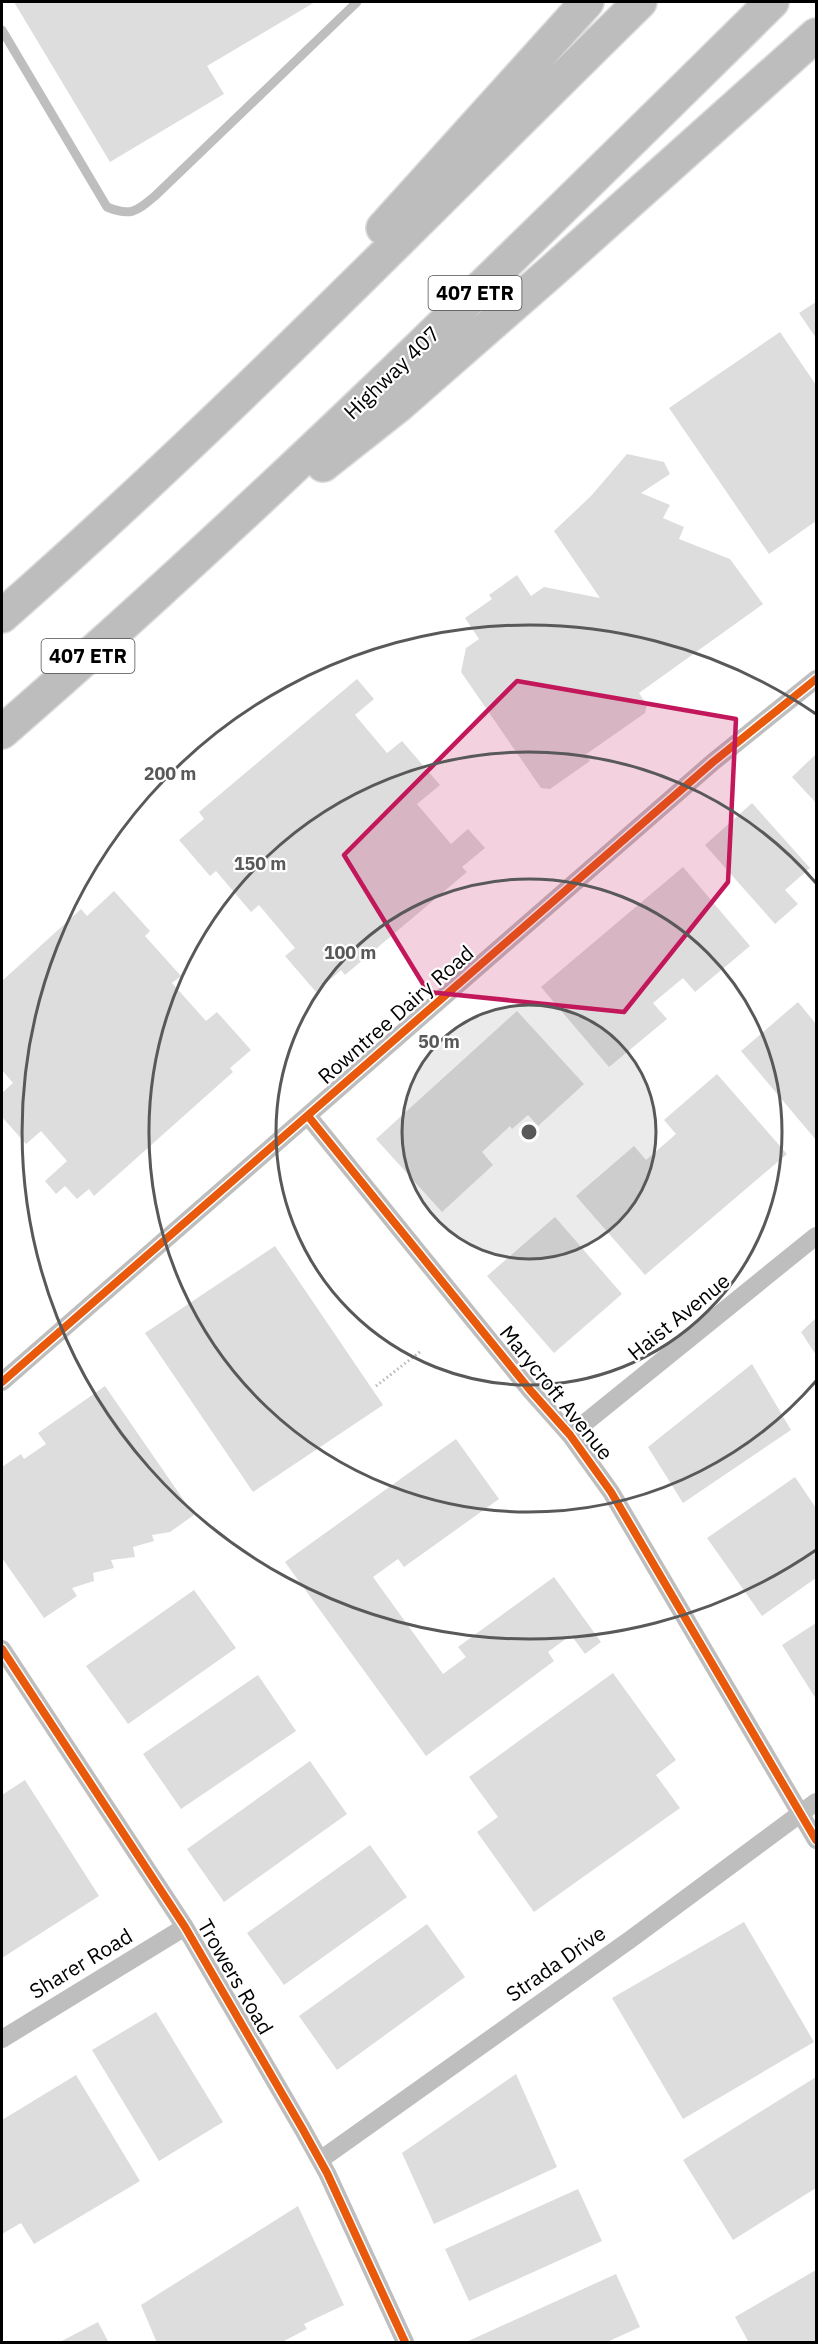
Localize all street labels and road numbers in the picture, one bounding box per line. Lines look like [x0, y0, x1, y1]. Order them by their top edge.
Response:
road number: 407 ETR [428, 276, 522, 310]
street label: Highway 407 [337, 319, 445, 425]
road number: 407 ETR [42, 639, 134, 673]
street label: Rowntree Dairy Road [311, 939, 479, 1090]
street label: Haist Avenue [621, 1266, 735, 1366]
street label: Marycroft Avenue [494, 1319, 620, 1466]
street label: Trowers Road [191, 1914, 280, 2039]
street label: Strada Drive [500, 1919, 611, 2008]
street label: Sharer Road [24, 1921, 137, 2005]

